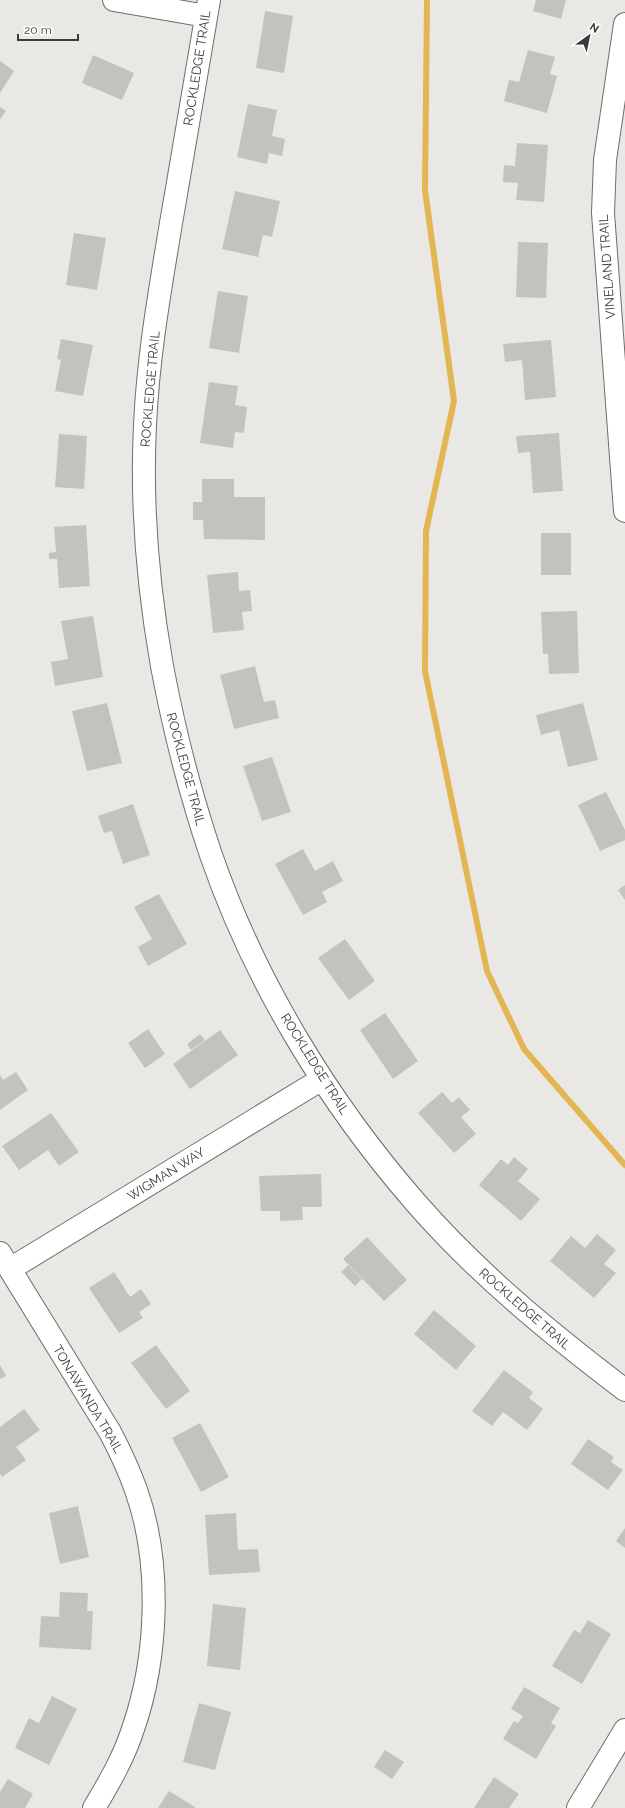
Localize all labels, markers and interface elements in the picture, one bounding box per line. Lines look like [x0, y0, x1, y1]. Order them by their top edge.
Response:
street label: ROCKLEDGE TRAIL [180, 9, 214, 127]
scale bar [18, 16, 78, 42]
north arrow [569, 16, 609, 56]
text: N [587, 20, 601, 36]
text: 20 m [24, 23, 52, 37]
street label: VINELAND TRAIL [596, 214, 618, 320]
street label: ROCKLEDGE TRAIL [137, 330, 163, 448]
street label: ROCKLEDGE TRAIL [164, 711, 208, 828]
street label: ROCKLEDGE TRAIL [278, 1011, 352, 1118]
street label: WIGMAN WAY [125, 1144, 208, 1204]
street label: ROCKLEDGE TRAIL [476, 1265, 574, 1353]
street label: TONAWANDA TRAIL [50, 1342, 126, 1456]

